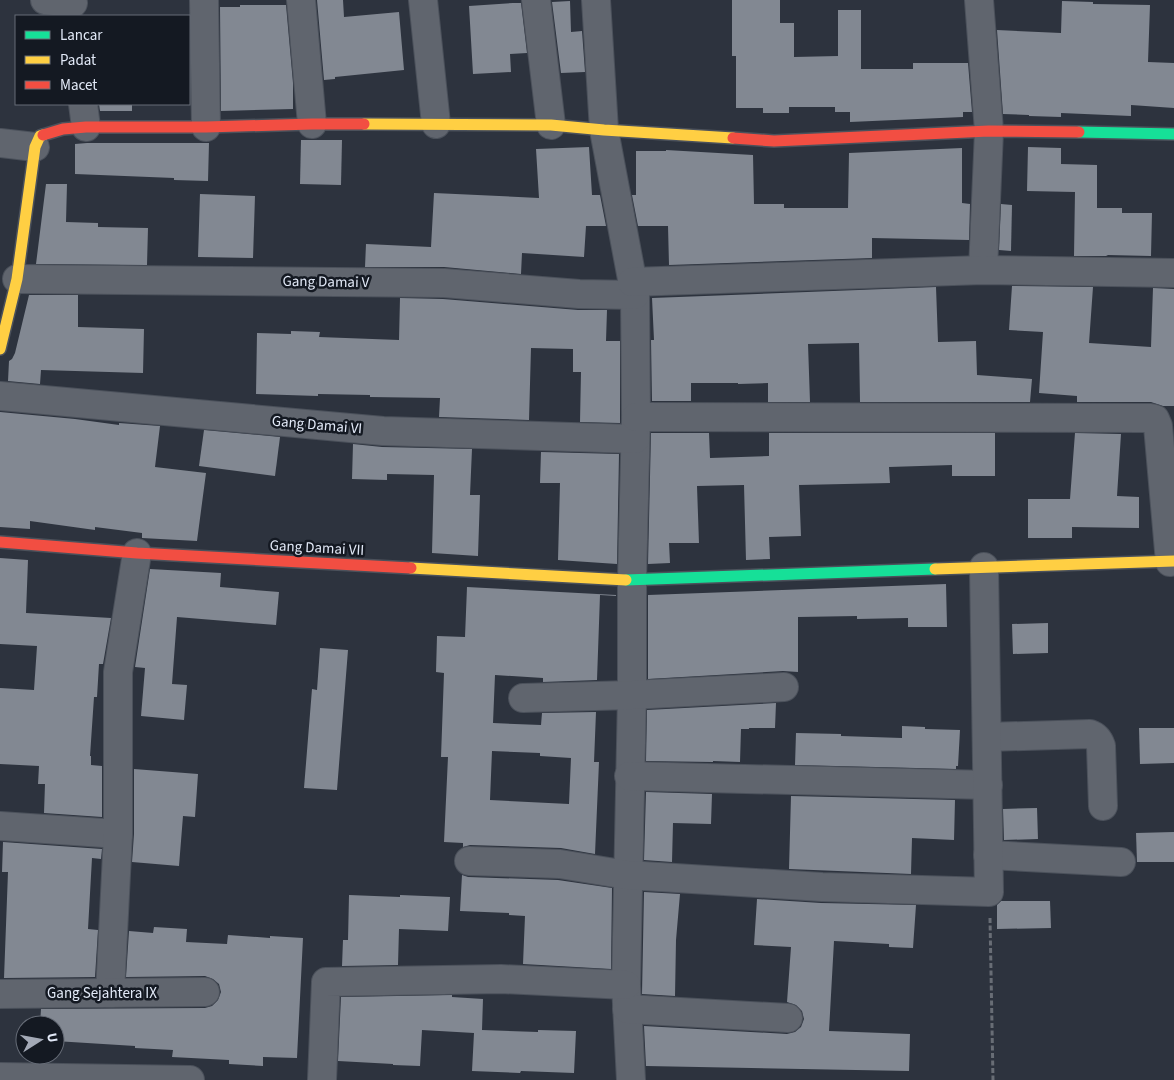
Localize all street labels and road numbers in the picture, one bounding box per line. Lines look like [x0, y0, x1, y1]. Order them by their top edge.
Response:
street label: Gang Damai V [282, 271, 370, 293]
street label: Gang Damai VI [271, 411, 363, 439]
street label: Gang Damai VII [269, 535, 365, 561]
street label: Gang Sejahtera IX [47, 983, 157, 1004]

